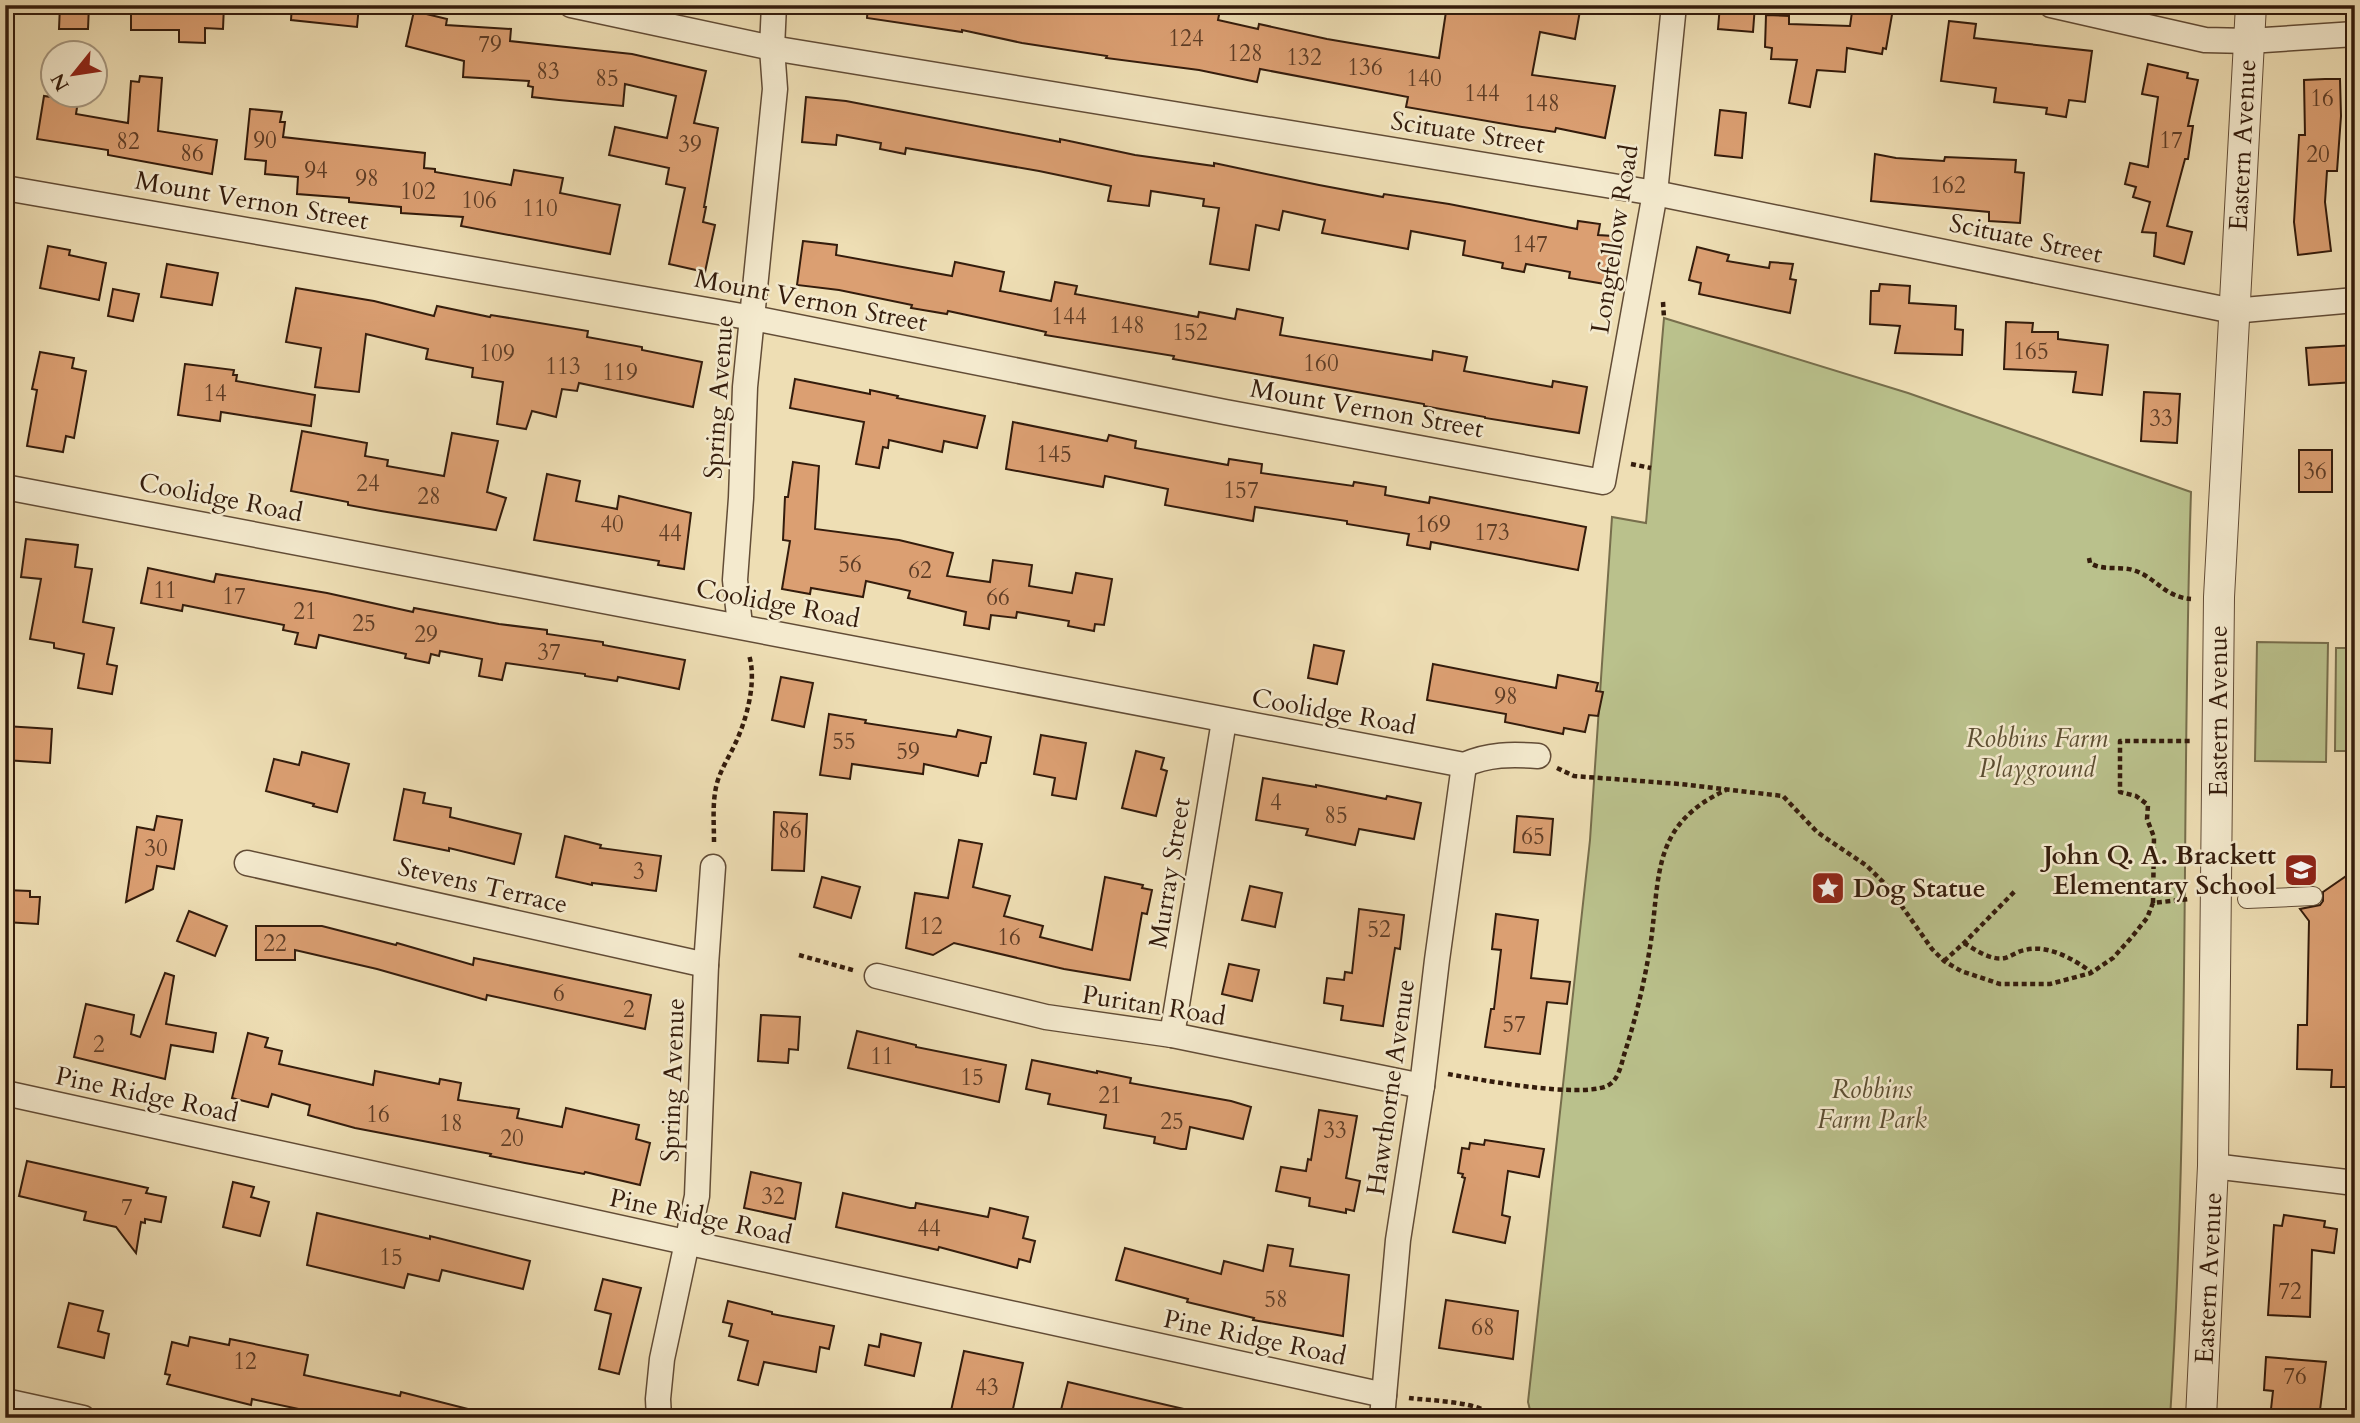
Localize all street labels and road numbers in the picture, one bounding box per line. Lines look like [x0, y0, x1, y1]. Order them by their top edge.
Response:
street label: Eastern Avenue [2221, 58, 2264, 232]
street label: Scituate Street [1388, 103, 1547, 162]
street label: Longfellow Road [1582, 142, 1647, 336]
street label: Mount Vernon Street [133, 163, 371, 238]
street label: Scituate Street [1946, 205, 2106, 272]
street label: Mount Vernon Street [692, 261, 930, 340]
street label: Spring Avenue [695, 314, 742, 480]
street label: Mount Vernon Street [1248, 371, 1486, 446]
street label: Coolidge Road [136, 464, 306, 531]
street label: Coolidge Road [693, 570, 863, 637]
street label: Eastern Avenue [2201, 625, 2236, 797]
street label: Coolidge Road [1249, 680, 1419, 743]
street label: Murray Street [1140, 795, 1199, 951]
street label: Stevens Terrace [395, 849, 571, 922]
street label: Puritan Road [1080, 977, 1228, 1034]
street label: Hawthorne Avenue [1358, 977, 1423, 1197]
street label: Spring Avenue [652, 997, 693, 1163]
street label: Pine Ridge Road [52, 1058, 242, 1131]
street label: Pine Ridge Road [606, 1180, 796, 1253]
street label: Eastern Avenue [2187, 1191, 2230, 1365]
street label: Pine Ridge Road [1160, 1301, 1350, 1374]

